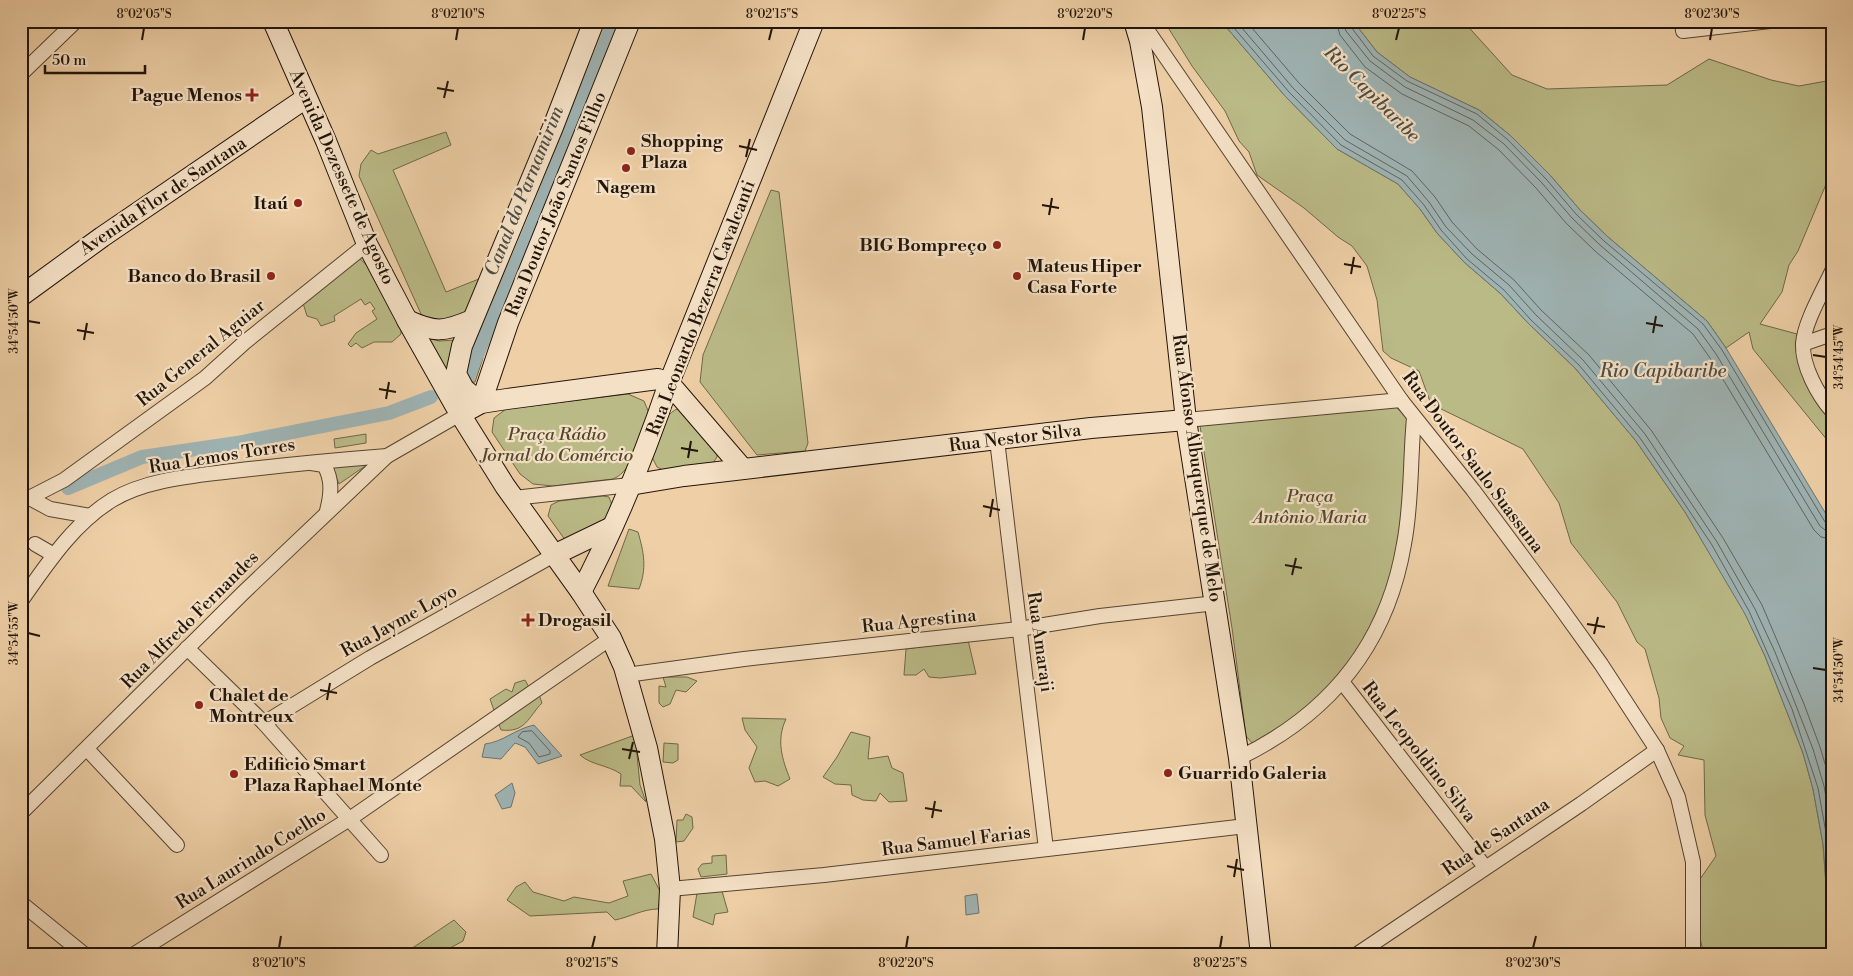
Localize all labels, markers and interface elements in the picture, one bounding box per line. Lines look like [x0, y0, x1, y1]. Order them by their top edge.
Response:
text: 8°02'05"S [116, 7, 172, 22]
text: 8°02'10"S [431, 7, 485, 22]
text: 8°02'15"S [746, 7, 798, 22]
text: 8°02'20"S [1057, 7, 1113, 22]
text: 8°02'25"S [1372, 7, 1426, 22]
text: 8°02'30"S [1684, 7, 1740, 22]
water label: Rio Capibaribe [1318, 40, 1425, 147]
scale bar [45, 42, 145, 74]
text: 50 m [52, 51, 86, 70]
street label: Avenida Dezessete de Agosto [284, 65, 400, 288]
place label: Pague Menos [131, 84, 242, 107]
street label: Rua Doutor João Santos Filho [500, 88, 612, 320]
marker: Pague Menos [246, 89, 258, 101]
water label: Canal do Parnamirim [479, 102, 569, 280]
place label: Shopping Plaza [641, 130, 724, 174]
street label: Avenida Flor de Santana [74, 131, 252, 261]
marker: Shopping Plaza [625, 145, 637, 157]
marker: Nagem [620, 162, 632, 174]
place label: Nagem [596, 176, 657, 199]
street label: Rua Leonardo Bezerra Cavalcanti [641, 177, 761, 439]
place label: Itaú [253, 192, 288, 215]
marker: Itaú [292, 197, 304, 209]
place label: BIG Bompreço [859, 234, 987, 257]
marker: BIG Bompreço [991, 239, 1003, 251]
place label: Mateus Hiper Casa Forte [1027, 255, 1142, 299]
place label: Banco do Brasil [127, 265, 261, 288]
marker: Banco do Brasil [265, 270, 277, 282]
marker: Mateus Hiper Casa Forte [1011, 270, 1023, 282]
text: 34°54'50"W [7, 287, 22, 354]
street label: Rua General Aguiar [132, 294, 270, 412]
text: 34°54'45"W [1832, 324, 1847, 389]
street label: Rua Afonso Albuquerque de Melo [1167, 332, 1227, 604]
water label: Rio Capibaribe [1599, 359, 1727, 383]
street label: Rua Doutor Saulo Suassuna [1397, 366, 1550, 558]
street label: Rua Nestor Silva [947, 418, 1083, 458]
park label: Praça Rádio Jornal do Comércio [479, 423, 633, 467]
street label: Rua Lemos Torres [147, 433, 297, 479]
park label: Praça Antônio Maria [1251, 485, 1368, 529]
street label: Rua Alfredo Fernandes [116, 546, 264, 694]
street label: Rua Jayme Loyo [337, 580, 461, 662]
street label: Rua Amaraji [1022, 590, 1058, 694]
text: 34°54'55"W [7, 600, 22, 665]
street label: Rua Agrestina [861, 603, 978, 638]
place label: Drogasil [538, 609, 612, 632]
marker: Drogasil [522, 614, 534, 626]
text: 34°54'50"W [1832, 636, 1847, 703]
street label: Rua Leopoldino Silva [1357, 677, 1482, 828]
place label: Chalet de Montreux [209, 684, 294, 728]
marker: Chalet de Montreux [193, 699, 205, 711]
place label: Edificio Smart Plaza Raphael Monte [244, 753, 422, 797]
place label: Guarrido Galeria [1178, 762, 1327, 785]
marker: Guarrido Galeria [1162, 767, 1174, 779]
marker: Edificio Smart Plaza Raphael Monte [228, 768, 240, 780]
street label: Rua de Santana [1438, 792, 1555, 881]
street label: Rua Laurindo Coelho [171, 803, 331, 915]
street label: Rua Samuel Farias [880, 820, 1032, 862]
text: 8°02'10"S [252, 956, 306, 971]
text: 8°02'15"S [566, 956, 618, 971]
text: 8°02'20"S [878, 956, 934, 971]
text: 8°02'25"S [1193, 956, 1247, 971]
text: 8°02'30"S [1505, 956, 1561, 971]

